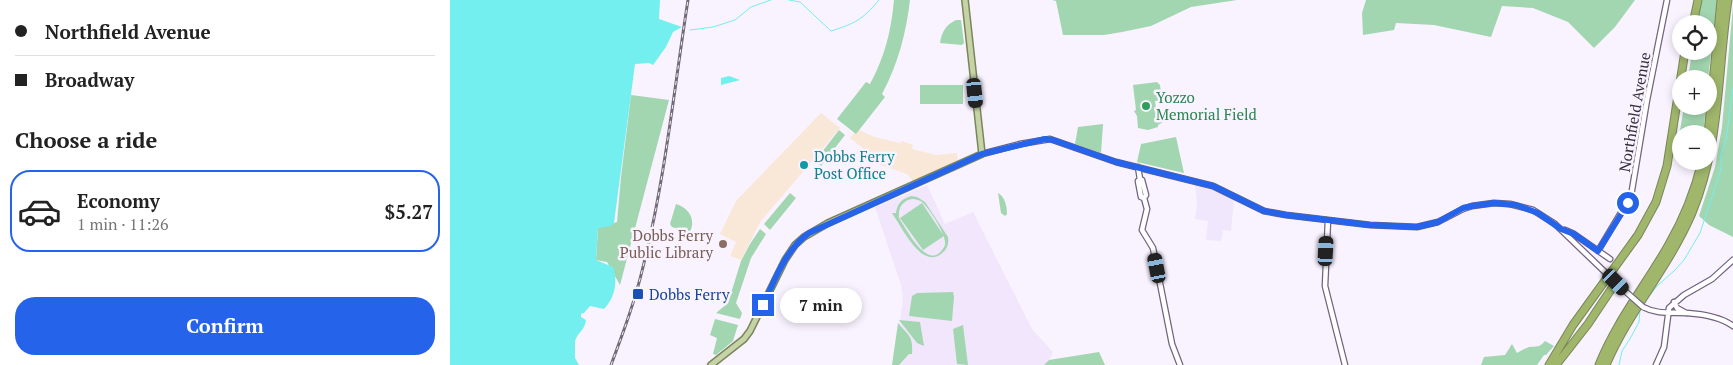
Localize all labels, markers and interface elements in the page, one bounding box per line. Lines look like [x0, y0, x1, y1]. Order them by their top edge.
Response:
map controls [1672, 15, 1717, 170]
button: locate [1672, 15, 1717, 60]
text: Northfield Avenue [45, 19, 211, 44]
street label: Northfield Avenue [1614, 51, 1654, 173]
text: Broadway [45, 67, 134, 92]
button: + [1672, 70, 1717, 115]
car [965, 77, 984, 109]
place label: Yozzo Memorial Field [1156, 87, 1257, 124]
marker: Yozzo Memorial Field [1140, 100, 1152, 112]
text: Choose a ride [15, 125, 157, 154]
button: − [1672, 125, 1717, 170]
place label: Dobbs Ferry Post Office [814, 146, 895, 183]
marker: Dobbs Ferry Post Office [798, 159, 810, 171]
text: Economy [77, 188, 160, 213]
icon: car [17, 189, 62, 234]
route start [1617, 192, 1639, 214]
text: $5.27 [384, 199, 433, 224]
text: 1 min · 11:26 [77, 213, 169, 235]
place label: Dobbs Ferry Public Library [620, 225, 713, 262]
car [1317, 236, 1334, 266]
marker: Dobbs Ferry Public Library [717, 238, 729, 250]
car [1146, 252, 1167, 284]
car [1600, 266, 1631, 298]
place label: Dobbs Ferry [649, 284, 730, 304]
marker: Dobbs Ferry [631, 287, 645, 301]
callout: 7 min [780, 288, 863, 322]
route end [752, 294, 774, 316]
text: 7 min [799, 294, 843, 316]
button: Confirm [15, 297, 435, 355]

